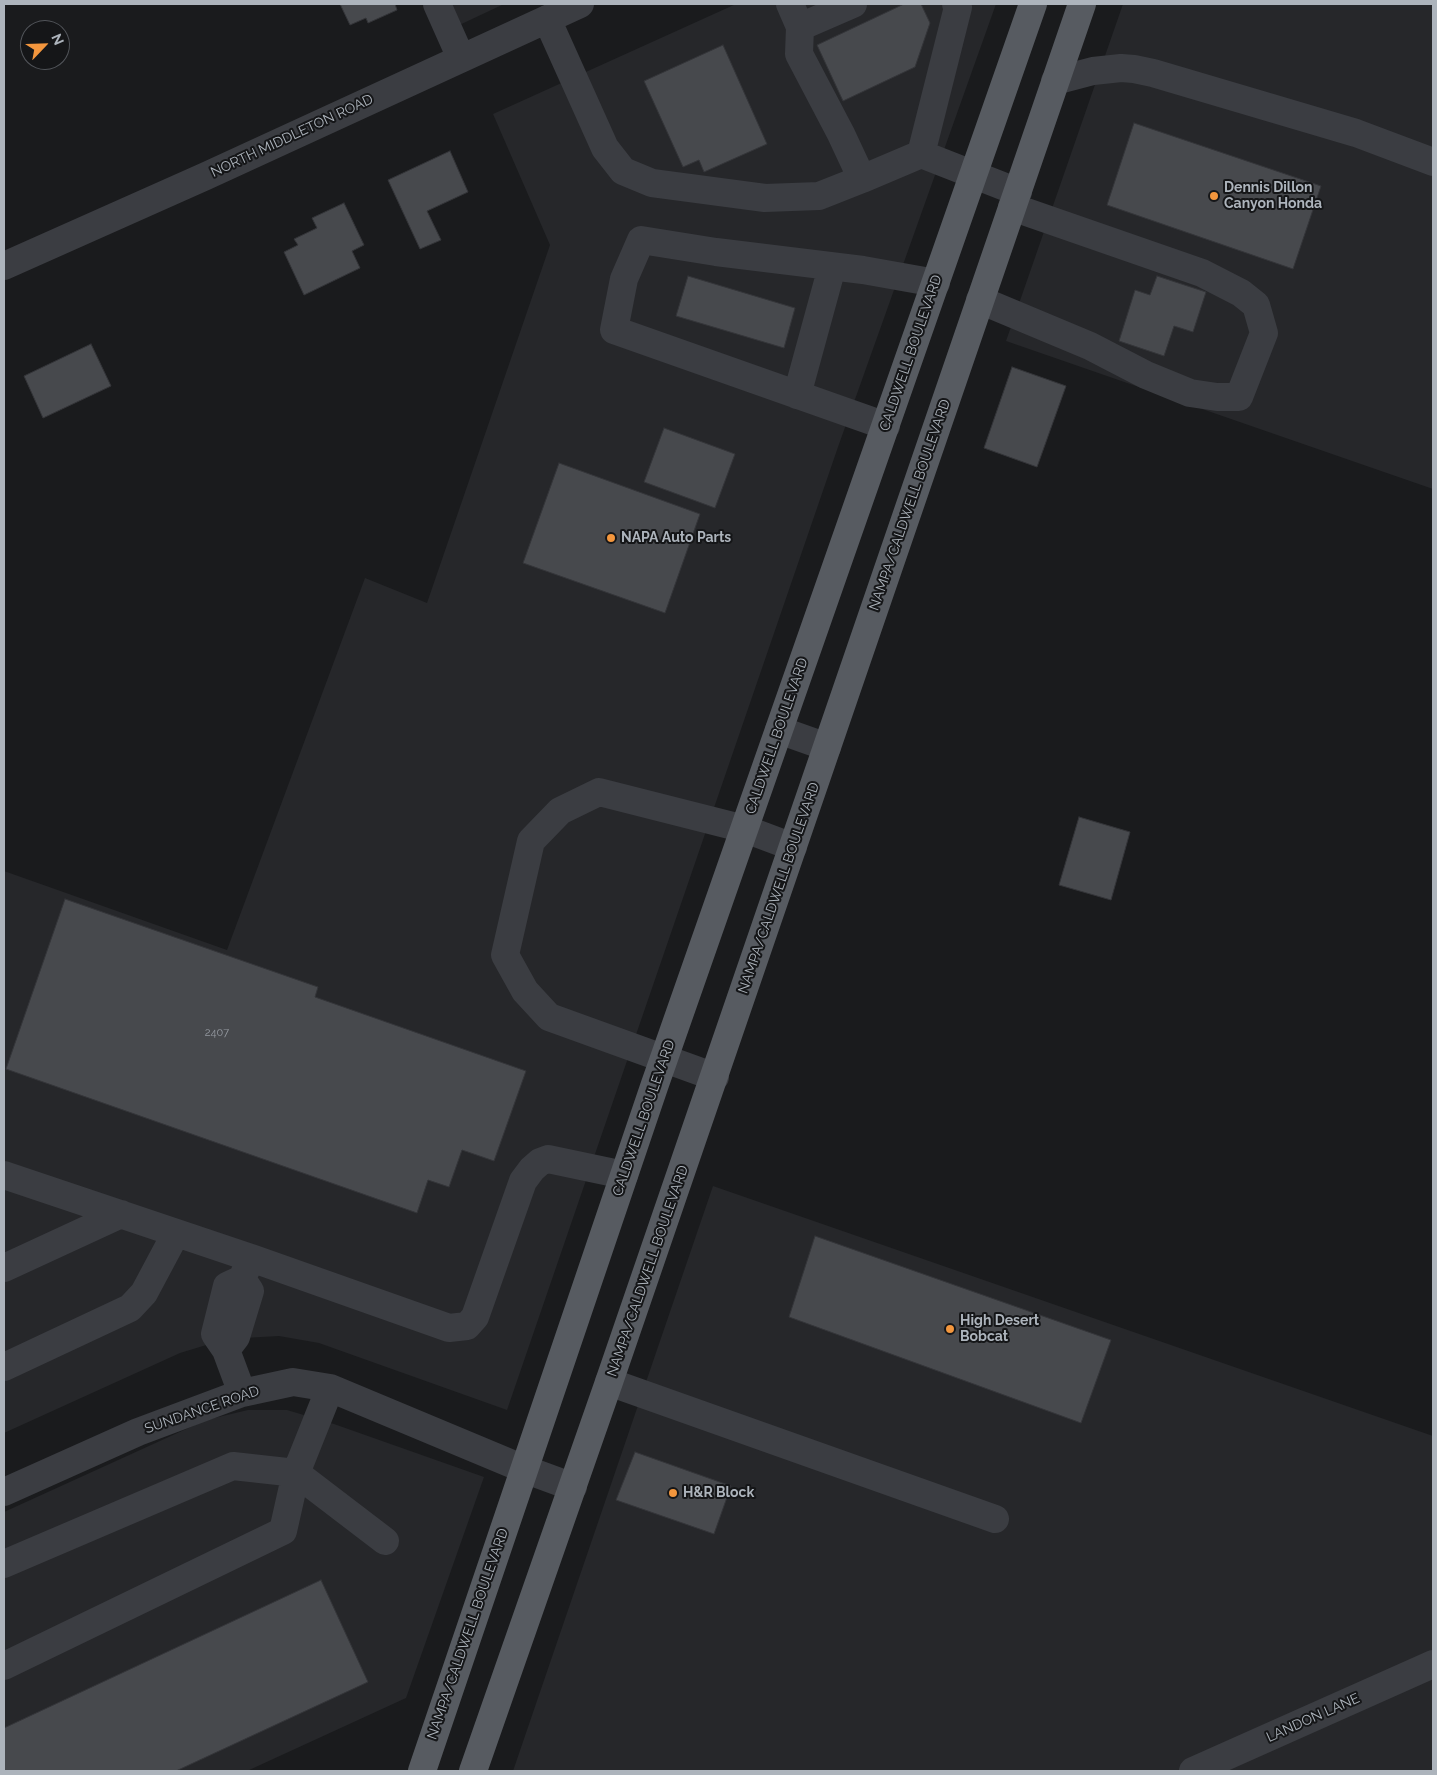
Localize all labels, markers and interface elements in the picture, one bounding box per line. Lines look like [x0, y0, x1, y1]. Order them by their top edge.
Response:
north arrow [20, 20, 70, 70]
text: N [48, 31, 67, 47]
street label: NORTH MIDDLETON ROAD [208, 91, 376, 181]
place label: Dennis Dillon Canyon Honda [1224, 180, 1322, 212]
marker: Dennis Dillon Canyon Honda [1208, 190, 1220, 202]
street label: CALDWELL BOULEVARD [876, 273, 946, 433]
street label: NAMPA/CALDWELL BOULEVARD [866, 397, 954, 613]
place label: NAPA Auto Parts [621, 530, 731, 546]
marker: NAPA Auto Parts [605, 532, 617, 544]
street label: CALDWELL BOULEVARD [742, 656, 812, 816]
street label: NAMPA/CALDWELL BOULEVARD [735, 780, 823, 996]
house number: 2407 [205, 1026, 229, 1040]
street label: CALDWELL BOULEVARD [609, 1038, 679, 1198]
street label: NAMPA/CALDWELL BOULEVARD [604, 1163, 692, 1379]
place label: High Desert Bobcat [960, 1313, 1039, 1345]
marker: High Desert Bobcat [944, 1323, 956, 1335]
street label: SUNDANCE ROAD [142, 1382, 262, 1438]
place label: H&R Block [683, 1485, 754, 1501]
marker: H&R Block [667, 1487, 679, 1499]
street label: NAMPA/CALDWELL BOULEVARD [424, 1526, 512, 1742]
street label: LANDON LANE [1264, 1690, 1362, 1746]

